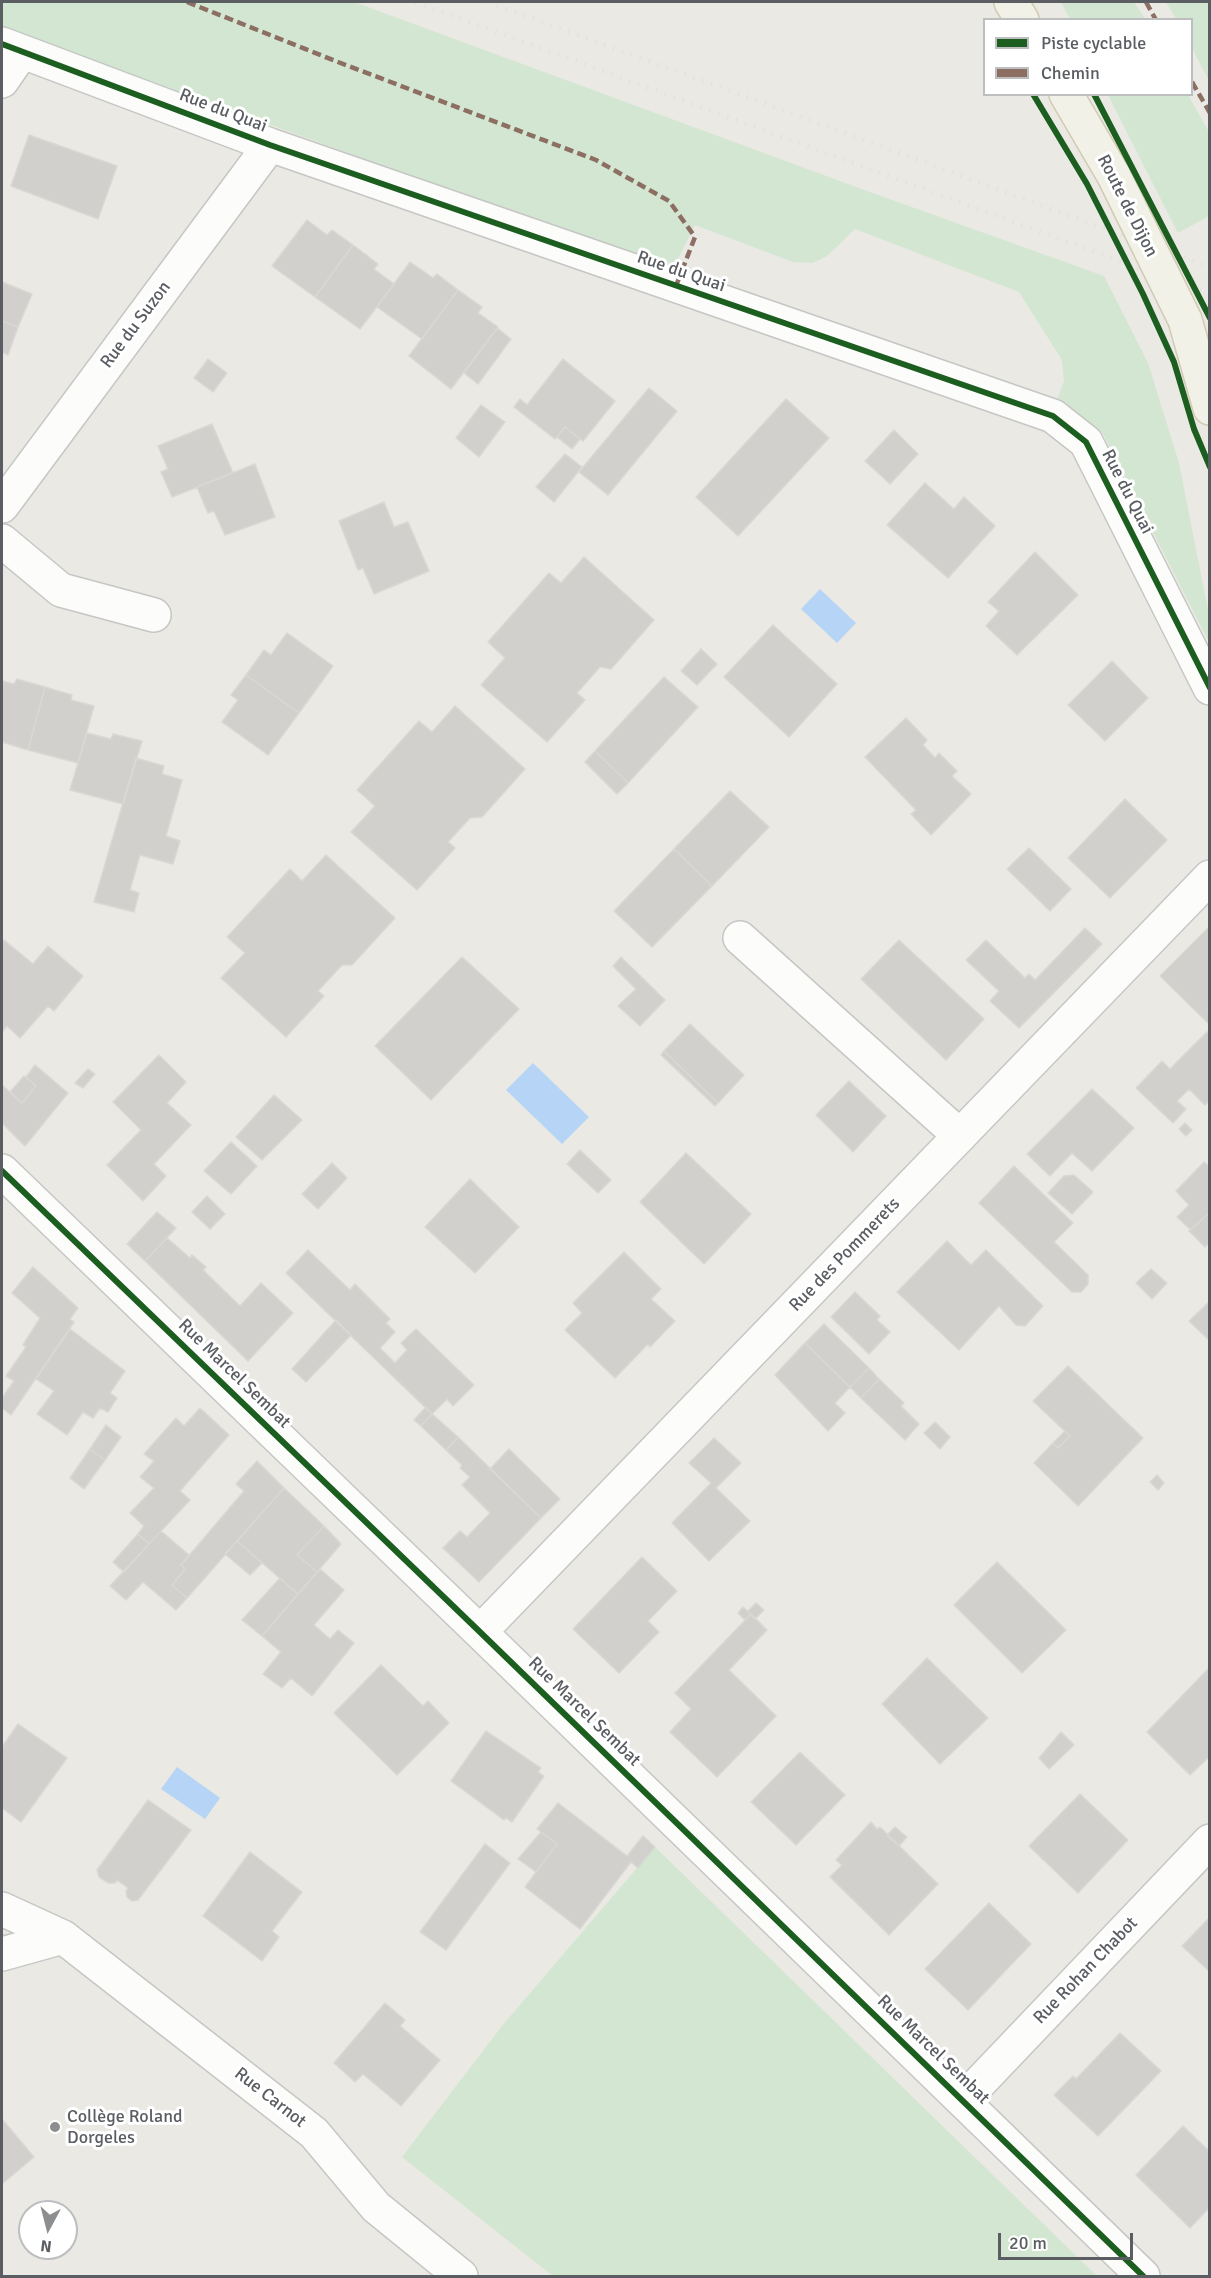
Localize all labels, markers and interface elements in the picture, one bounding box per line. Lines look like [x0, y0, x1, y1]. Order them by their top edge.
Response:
legend [983, 18, 1193, 96]
text: Piste cyclable [1041, 32, 1146, 54]
text: Chemin [1041, 62, 1100, 84]
street label: Rue du Quai [176, 84, 270, 138]
street label: Route de Dijon [1092, 151, 1162, 261]
street label: Rue du Quai [634, 247, 728, 297]
street label: Rue du Suzon [96, 277, 176, 373]
street label: Rue du Quai [1096, 446, 1158, 538]
street label: Rue des Pommerets [785, 1194, 905, 1316]
street label: Rue Marcel Sembat [173, 1315, 295, 1433]
street label: Rue Marcel Sembat [523, 1653, 645, 1771]
street label: Rue Rohan Chabot [1029, 1913, 1143, 2029]
street label: Rue Marcel Sembat [872, 1991, 994, 2109]
street label: Rue Carnot [230, 2063, 310, 2133]
place label: Collège Roland Dorgeles [67, 2106, 183, 2148]
marker: Collège Roland Dorgeles [48, 2120, 62, 2134]
north arrow [18, 2200, 78, 2260]
scale bar [1001, 2221, 1136, 2259]
text: 20 m [1009, 2232, 1047, 2254]
text: N [39, 2235, 53, 2256]

